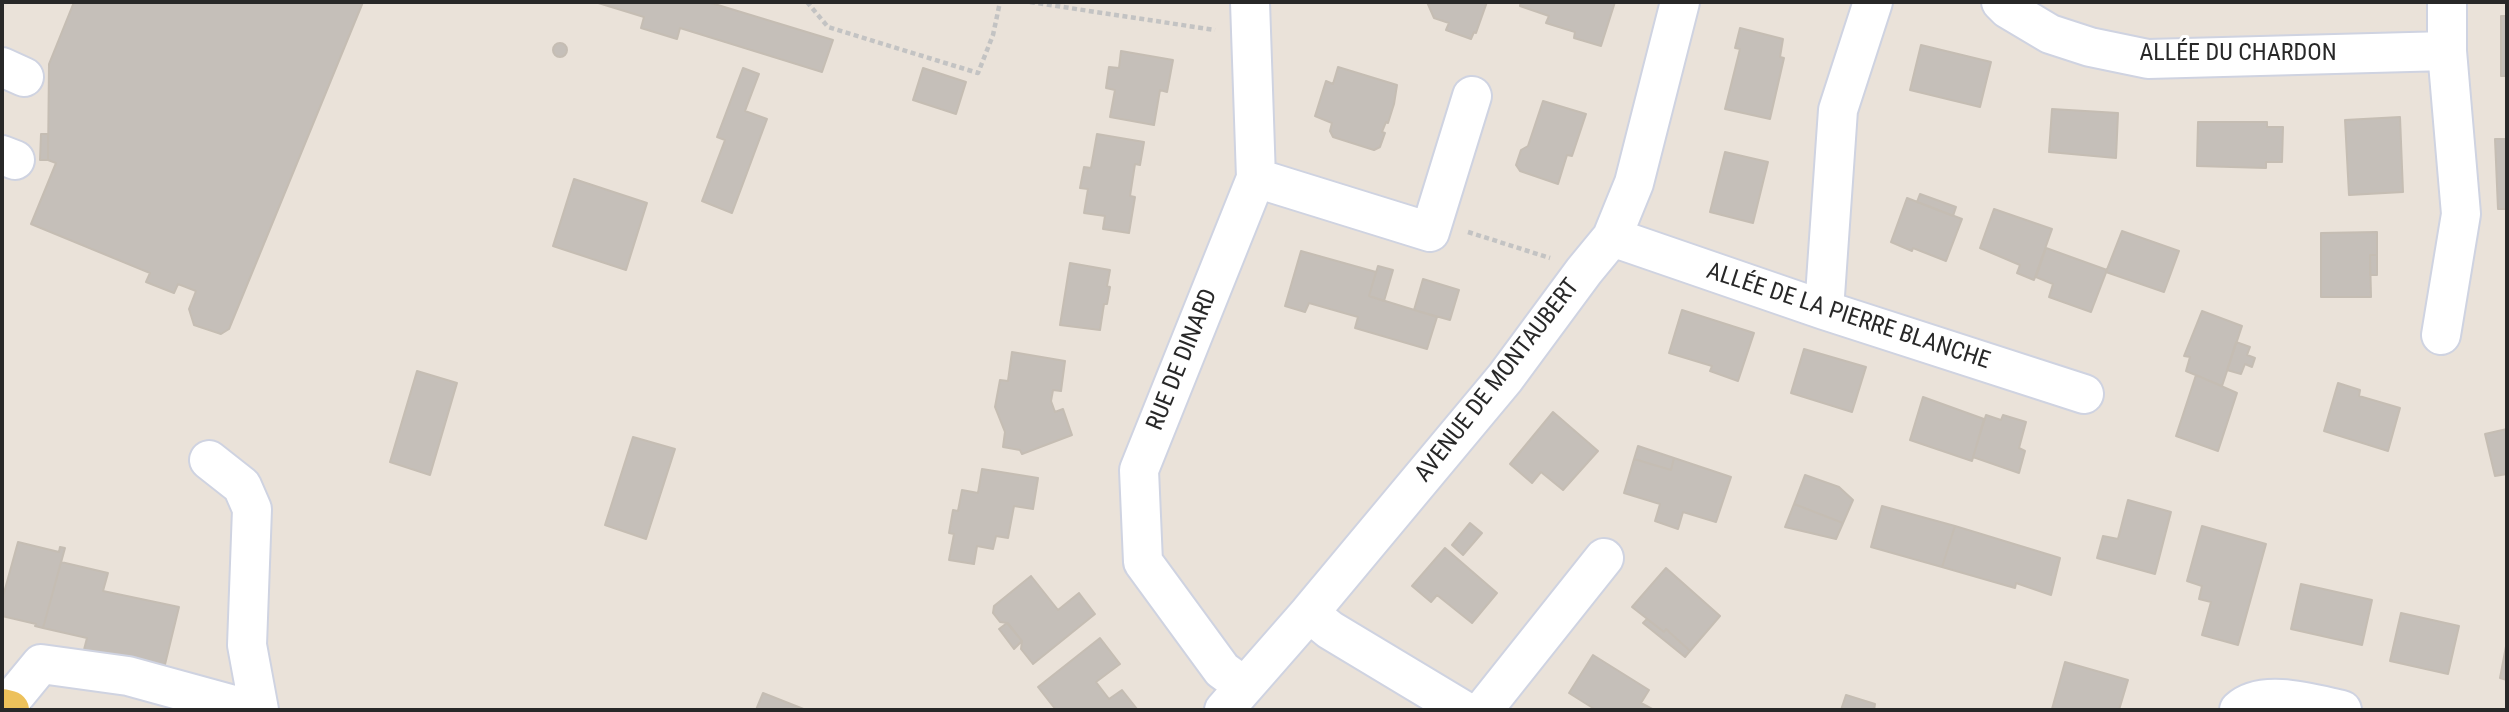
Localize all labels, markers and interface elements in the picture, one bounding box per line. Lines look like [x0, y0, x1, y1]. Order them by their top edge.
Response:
street label: ALLÉE DU CHARDON [2140, 40, 2336, 68]
street label: ALLÉE DE LA PIERRE BLANCHE [1703, 258, 1993, 376]
street label: AVENUE DE MONTAUBERT [1410, 274, 1586, 488]
street label: RUE DE DINARD [1142, 285, 1224, 435]

